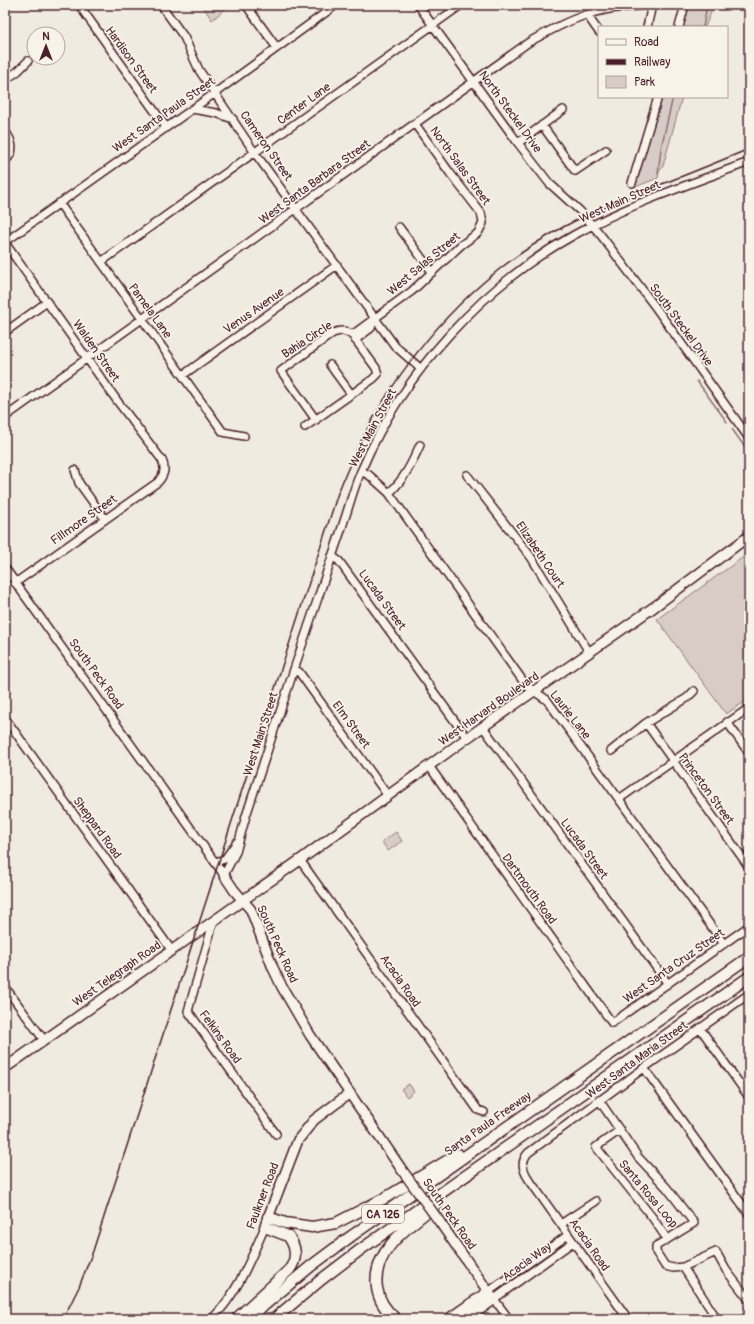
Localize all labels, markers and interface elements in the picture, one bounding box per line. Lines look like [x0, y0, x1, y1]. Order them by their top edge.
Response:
street label: Hardison Street [102, 24, 160, 96]
north arrow [26, 26, 66, 66]
legend [598, 26, 728, 98]
text: N [42, 30, 50, 43]
text: Road [634, 35, 659, 50]
text: Railway [634, 55, 670, 70]
street label: North Steckel Drive [475, 68, 545, 156]
street label: West Santa Paula Street [110, 74, 218, 156]
text: Park [634, 75, 655, 90]
street label: Center Lane [274, 80, 334, 128]
street label: Cameron Street [236, 108, 296, 184]
street label: North Salas Street [426, 124, 494, 208]
street label: West Santa Barbara Street [256, 136, 374, 227]
street label: West Main Street [577, 177, 663, 227]
street label: West Salas Street [385, 229, 464, 299]
street label: Pamela Lane [125, 281, 175, 341]
street label: South Steckel Drive [646, 281, 716, 369]
street label: Venus Avenue [221, 285, 287, 337]
street label: Walden Street [69, 317, 123, 385]
street label: Bahia Circle [279, 318, 335, 362]
street label: West Main Street [346, 386, 400, 470]
street label: Fillmore Street [48, 492, 120, 548]
street label: Elizabeth Court [512, 519, 568, 591]
street label: Lucada Street [355, 567, 409, 633]
street label: South Peck Road [65, 636, 127, 712]
street label: West Harvard Boulevard [436, 669, 542, 749]
street label: Laurie Lane [546, 688, 594, 742]
street label: West Main Street [240, 690, 282, 778]
street label: Elm Street [329, 698, 373, 752]
street label: Princeton Street [675, 750, 737, 828]
street label: Sheppard Road [70, 794, 125, 862]
street label: Lucada Street [557, 816, 611, 882]
street label: Dartmouth Road [498, 851, 560, 927]
street label: South Peck Road [253, 903, 301, 985]
street label: West Santa Cruz Street [621, 925, 728, 1007]
street label: West Telegraph Road [70, 938, 164, 1010]
street label: Acacia Road [376, 952, 424, 1010]
street label: Felkins Road [196, 1007, 244, 1067]
street label: West Santa Maria Street [583, 1018, 691, 1102]
street label: Santa Paula Freeway [442, 1088, 534, 1160]
street label: Santa Rosa Loop [615, 1157, 681, 1231]
street label: Faulkner Road [243, 1160, 283, 1231]
street label: South Peck Road [419, 1175, 479, 1253]
road number: CA 126 [362, 1205, 404, 1223]
street label: Acacia Road [565, 1216, 613, 1274]
street label: Acacia Way [500, 1239, 554, 1285]

